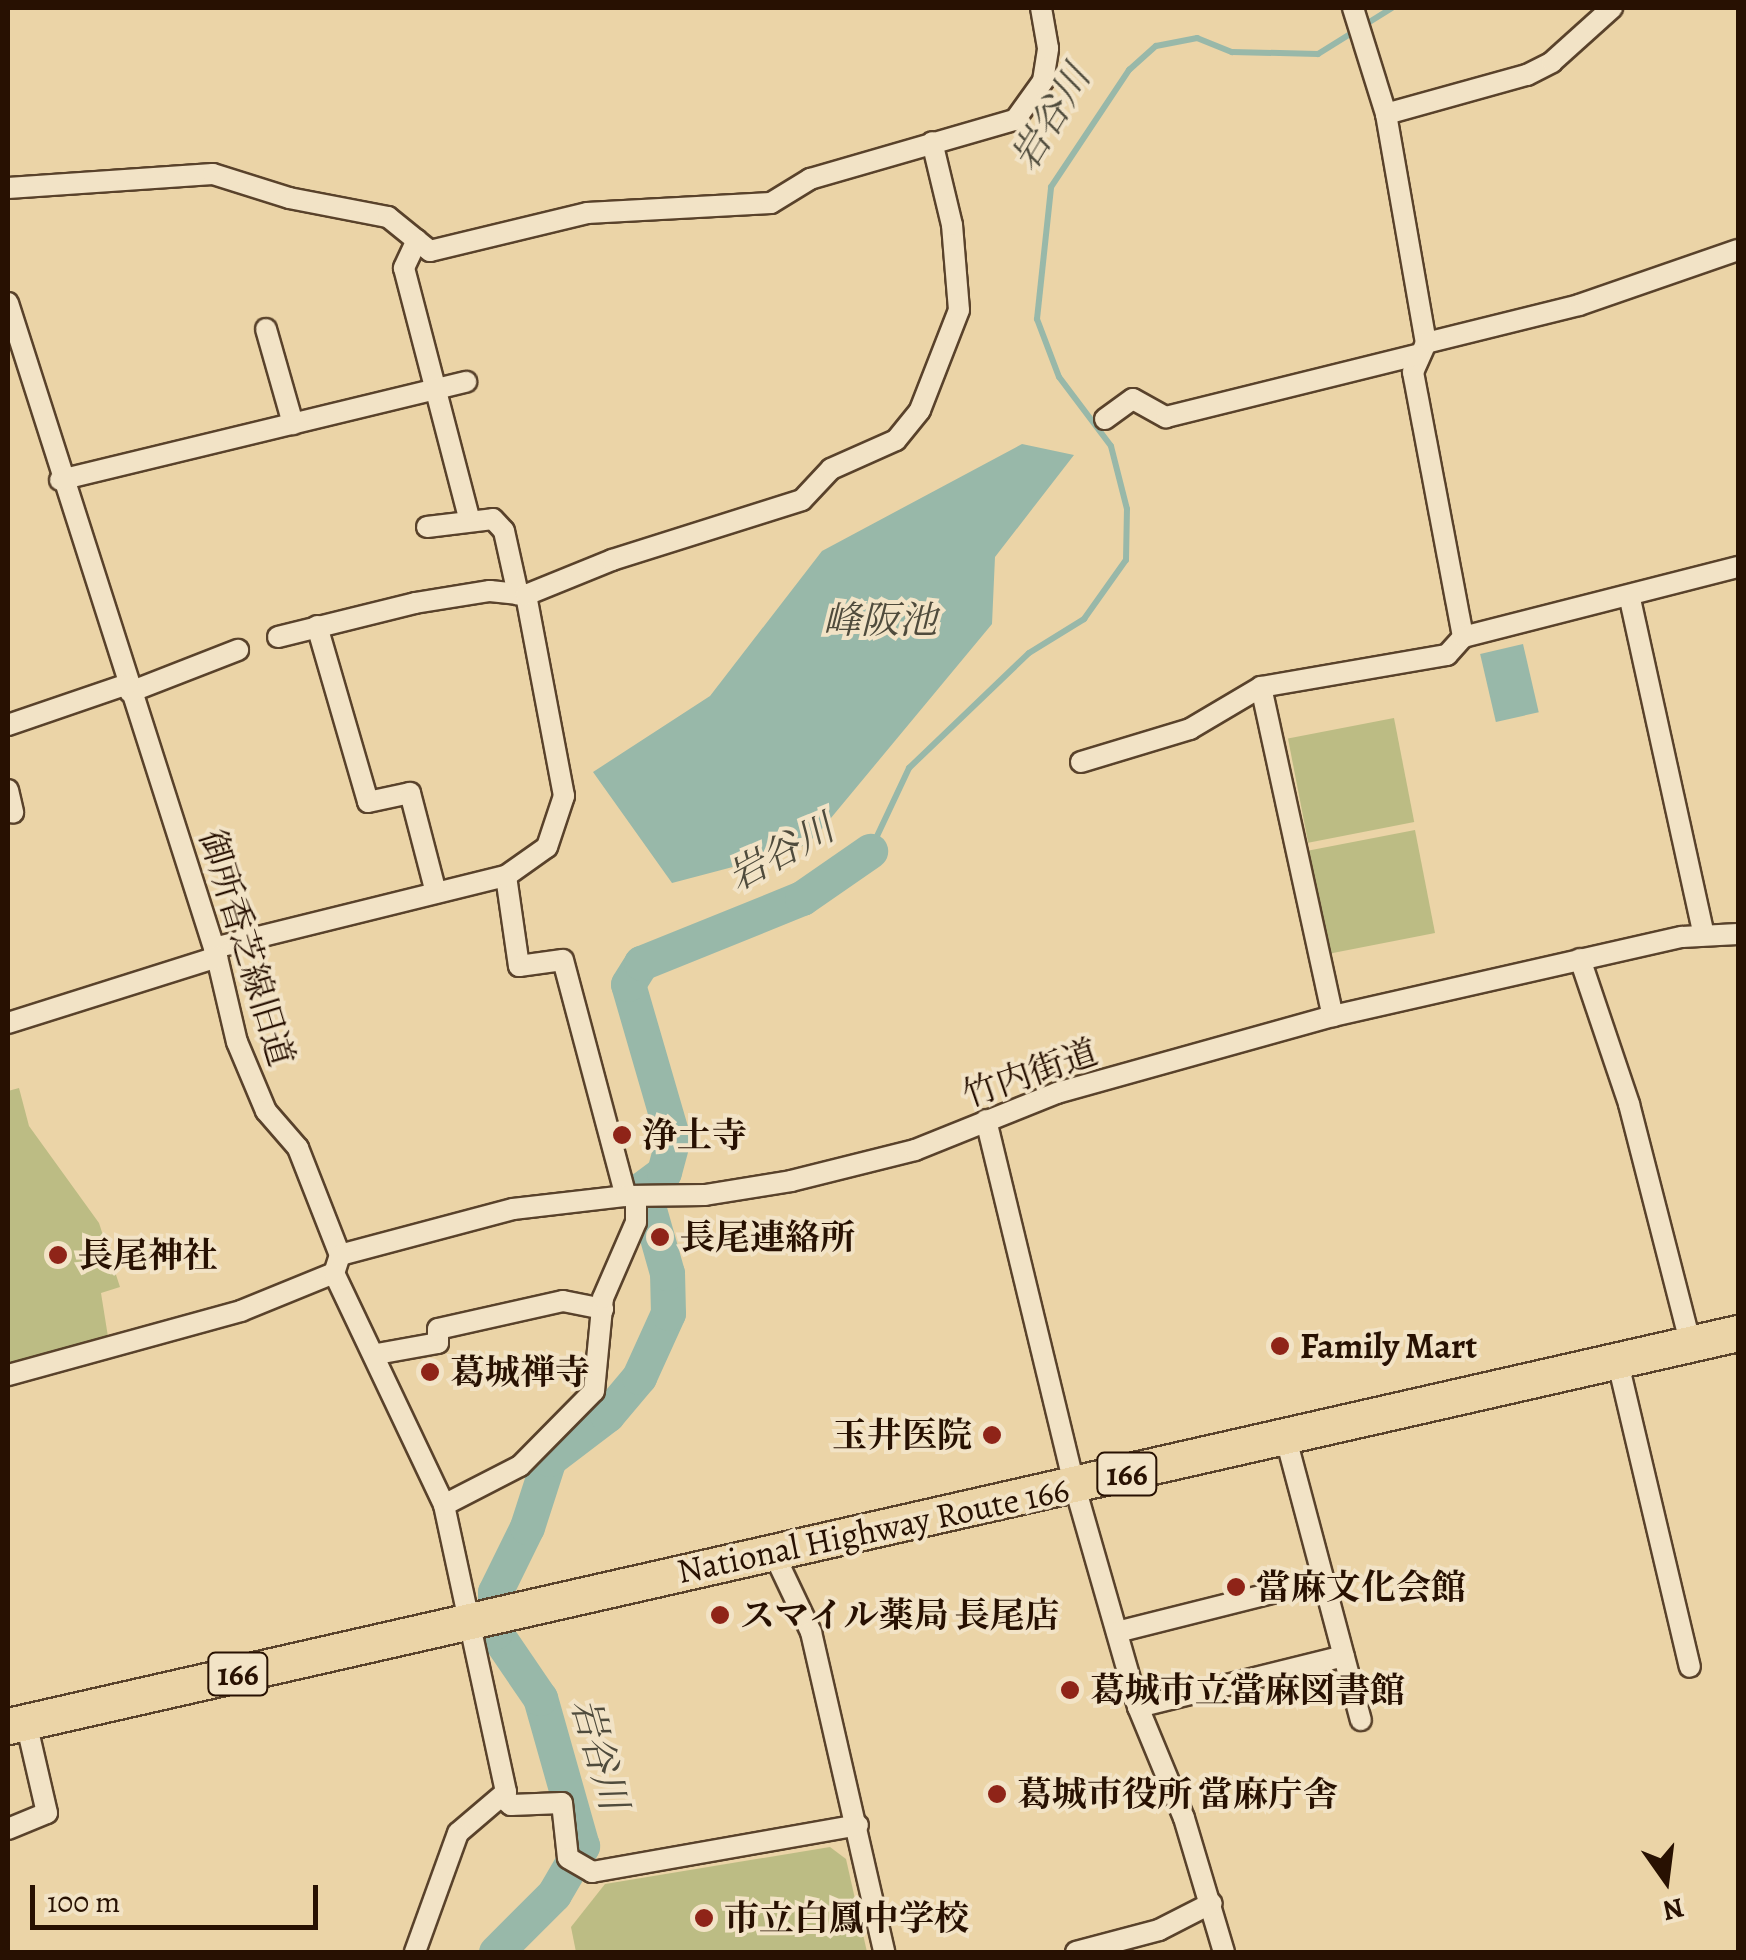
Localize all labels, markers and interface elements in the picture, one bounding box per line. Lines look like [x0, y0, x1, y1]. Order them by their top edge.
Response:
water label: 岩谷川 [1002, 57, 1100, 179]
water label: 峰阪池 [823, 598, 937, 644]
water label: 岩谷川 [720, 805, 842, 901]
street label: 御所香芝線旧道 [191, 825, 303, 1071]
street label: 竹内街道 [957, 1030, 1103, 1116]
place label: 浄土寺 [642, 1114, 747, 1156]
marker: 浄土寺 [611, 1124, 633, 1146]
place label: 長尾連絡所 [680, 1216, 855, 1258]
marker: 長尾連絡所 [649, 1226, 671, 1248]
place label: 長尾神社 [78, 1234, 218, 1276]
marker: 長尾神社 [47, 1244, 69, 1266]
place label: Family Mart [1300, 1325, 1477, 1367]
marker: Family Mart [1269, 1335, 1291, 1357]
place label: 葛城禅寺 [450, 1351, 590, 1393]
marker: 葛城禅寺 [419, 1361, 441, 1383]
place label: 玉井医院 [832, 1414, 972, 1456]
marker: 玉井医院 [981, 1424, 1003, 1446]
road number: 166 [1094, 1447, 1160, 1501]
street label: National Highway Route 166 [673, 1468, 1073, 1592]
place label: 當麻文化会館 [1256, 1566, 1466, 1608]
marker: 當麻文化会館 [1225, 1576, 1247, 1598]
place label: スマイル薬局 長尾店 [740, 1594, 1061, 1636]
marker: スマイル薬局 長尾店 [709, 1604, 731, 1626]
road number: 166 [206, 1647, 270, 1701]
place label: 葛城市立當麻図書館 [1090, 1669, 1405, 1711]
marker: 葛城市立當麻図書館 [1059, 1679, 1081, 1701]
water label: 岩谷川 [561, 1693, 637, 1815]
place label: 葛城市役所 當麻庁舎 [1017, 1773, 1338, 1815]
marker: 葛城市役所 當麻庁舎 [986, 1783, 1008, 1805]
north arrow [1616, 1830, 1716, 1930]
scale bar [35, 1865, 322, 1927]
text: 100 m [47, 1882, 120, 1922]
text: N [1659, 1888, 1688, 1930]
place label: 市立白鳳中学校 [724, 1897, 969, 1939]
marker: 市立白鳳中学校 [693, 1907, 715, 1929]

